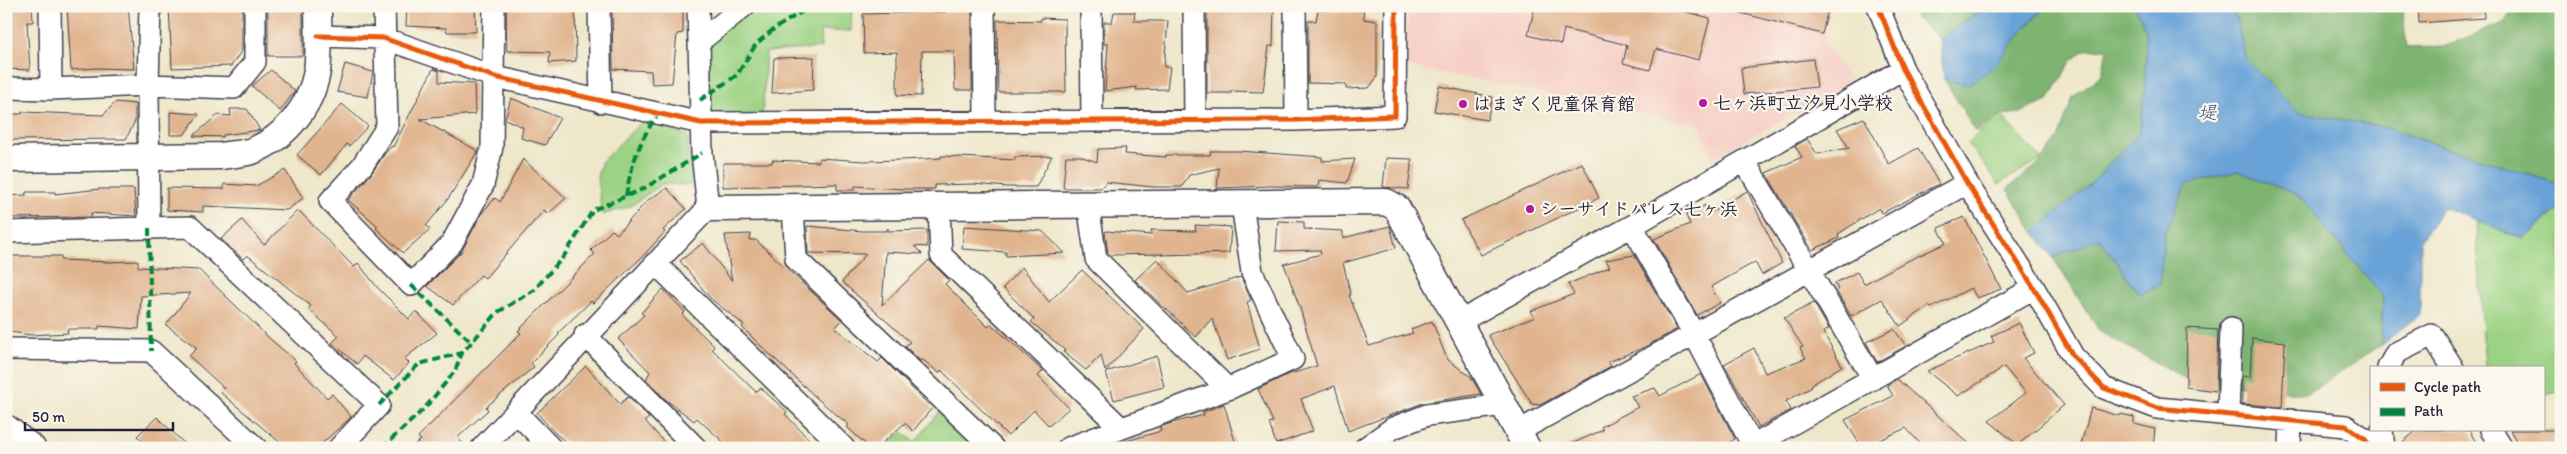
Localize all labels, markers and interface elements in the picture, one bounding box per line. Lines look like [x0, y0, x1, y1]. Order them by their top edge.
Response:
place label: 七ヶ浜町立汐見小学校 [1713, 92, 1893, 114]
place label: はまぎく児童保育館 [1473, 93, 1635, 115]
marker: 七ヶ浜町立汐見小学校 [1697, 97, 1709, 109]
marker: はまぎく児童保育館 [1457, 98, 1469, 110]
water label: 堤 [2197, 101, 2217, 124]
place label: シーサイドパレス七ヶ浜 [1540, 198, 1738, 220]
marker: シーサイドパレス七ヶ浜 [1524, 203, 1536, 215]
legend [2370, 366, 2544, 432]
text: Cycle path [2414, 378, 2481, 396]
scale bar [25, 399, 172, 431]
text: Path [2414, 402, 2443, 420]
text: 50 m [32, 408, 65, 426]

